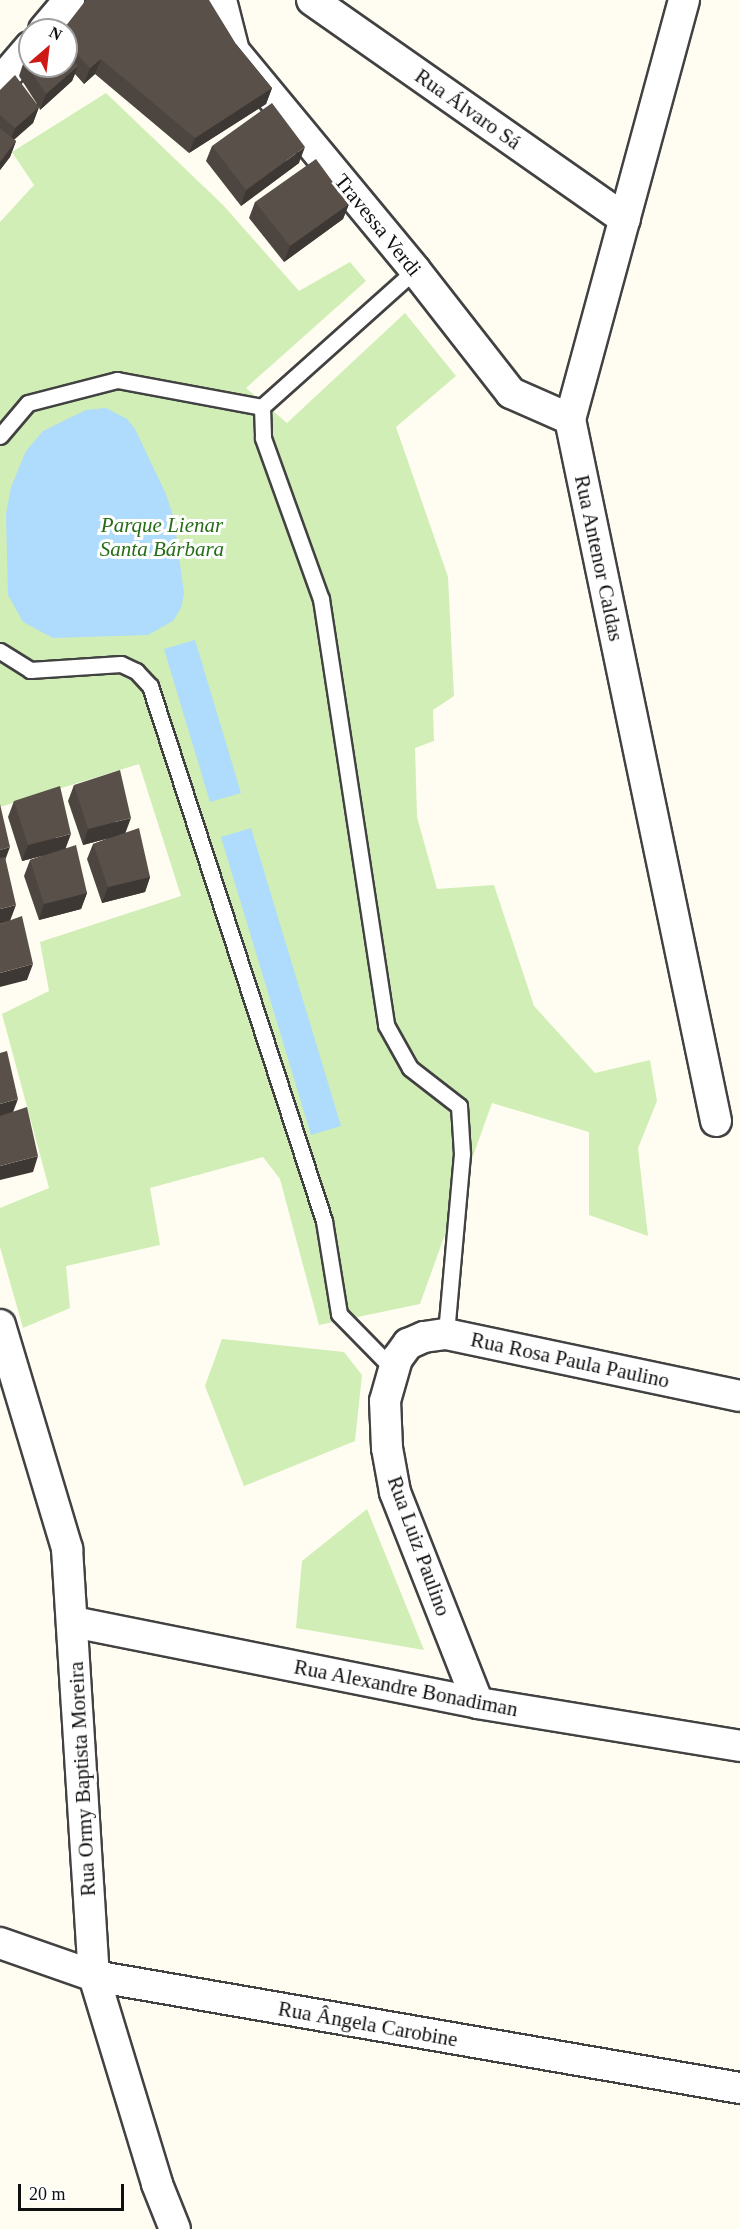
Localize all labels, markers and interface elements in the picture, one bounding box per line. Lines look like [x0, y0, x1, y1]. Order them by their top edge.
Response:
north arrow [18, 18, 78, 78]
text: N [47, 23, 65, 44]
street label: Rua Álvaro Sá [410, 63, 526, 155]
street label: Travessa Verdi [329, 169, 427, 281]
street label: Rua Antenor Caldas [569, 472, 629, 644]
park label: Parque Lienar Santa Bárbara [100, 512, 224, 562]
street label: Rua Rosa Paula Paulino [468, 1327, 672, 1393]
street label: Rua Luiz Paulino [382, 1473, 456, 1619]
street label: Rua Alexandre Bonadiman [291, 1654, 521, 1722]
street label: Rua Ormy Baptista Moreira [63, 1661, 101, 1897]
street label: Rua Ângela Carobine [276, 1996, 460, 2052]
scale bar [21, 2172, 128, 2210]
text: 20 m [29, 2184, 66, 2204]

